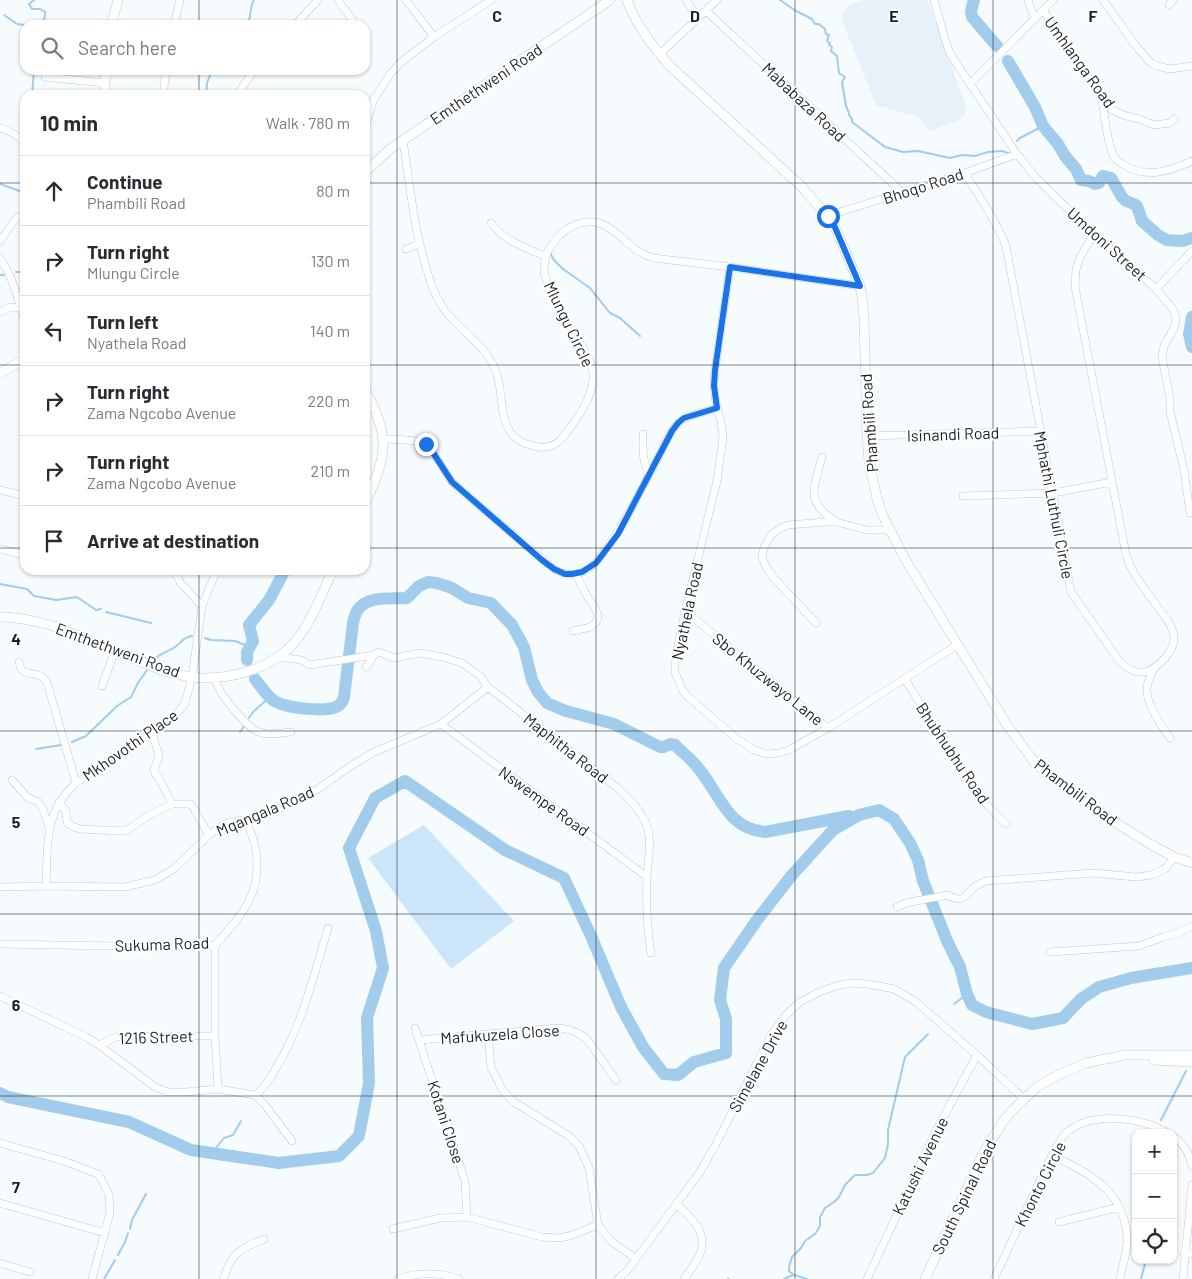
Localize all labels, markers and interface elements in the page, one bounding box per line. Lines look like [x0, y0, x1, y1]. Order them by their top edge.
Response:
text: C [492, 6, 502, 25]
text: D [690, 6, 700, 25]
text: E [889, 6, 899, 25]
text: F [1089, 6, 1098, 25]
street label: Umhlanga Road [1041, 12, 1120, 111]
search box [20, 20, 370, 75]
icon: search [38, 34, 66, 62]
text: Search here [78, 36, 177, 59]
street label: Emthethweni Road [426, 39, 545, 128]
street label: Mababaza Road [759, 58, 850, 145]
text: 10 min [40, 110, 98, 135]
text: Walk · 780 m [266, 113, 350, 132]
street label: Bhoqo Road [880, 164, 965, 207]
text: Continue [87, 170, 163, 193]
icon: ahead [40, 177, 68, 205]
text: 80 m [316, 181, 350, 200]
text: Phambili Road [87, 193, 186, 212]
street label: Umdoni Street [1064, 203, 1151, 284]
route start [817, 205, 840, 228]
text: Turn right [87, 240, 169, 263]
icon: right [40, 247, 68, 275]
text: 130 m [311, 251, 350, 270]
text: Mlungu Circle [87, 263, 180, 282]
street label: Mlungu Circle [541, 278, 598, 370]
text: Turn left [87, 310, 158, 333]
icon: left [40, 317, 68, 345]
text: 140 m [310, 321, 350, 340]
text: Nyathela Road [87, 333, 186, 352]
street label: Phambili Road [856, 373, 881, 473]
text: Turn right [87, 380, 169, 403]
icon: right [40, 387, 68, 415]
text: 220 m [307, 391, 350, 410]
text: Zama Ngcobo Avenue [87, 403, 236, 422]
street label: Isinandi Road [906, 422, 1000, 445]
street label: Mphathi Luthuli Circle [1031, 429, 1078, 581]
route end [415, 433, 438, 456]
text: Turn right [87, 450, 169, 473]
icon: right [40, 457, 68, 485]
text: 210 m [311, 461, 350, 480]
text: Zama Ngcobo Avenue [87, 473, 236, 492]
icon: arrive [40, 527, 68, 555]
text: Arrive at destination [87, 529, 259, 552]
street label: Nyathela Road [667, 560, 706, 662]
street label: Emthethweni Road [53, 618, 183, 681]
street label: Sbo Khuzwayo Lane [709, 628, 827, 729]
text: 4 [11, 629, 21, 648]
street label: Bhubhubhu Road [913, 699, 994, 807]
street label: Mkhovothi Place [78, 705, 181, 785]
street label: Maphitha Road [520, 709, 612, 787]
street label: Phambili Road [1031, 754, 1121, 829]
street label: Nswempe Road [495, 762, 593, 840]
street label: Mqangala Road [213, 781, 316, 840]
text: 5 [12, 812, 21, 831]
street label: Sukuma Road [114, 932, 210, 955]
text: 6 [12, 995, 21, 1014]
street label: Simelane Drive [724, 1016, 791, 1115]
street label: Mafukuzela Close [440, 1020, 560, 1047]
street label: 1216 Street [118, 1026, 194, 1047]
street label: Kotani Close [424, 1078, 469, 1166]
street label: Katushi Avenue [888, 1114, 951, 1218]
map controls [1132, 1129, 1177, 1264]
button: + [1132, 1129, 1177, 1174]
street label: South Spinal Road [927, 1136, 1000, 1257]
street label: Khonto Circle [1010, 1138, 1069, 1230]
button: − [1132, 1174, 1177, 1219]
text: 7 [12, 1177, 20, 1196]
button: locate [1132, 1219, 1177, 1264]

